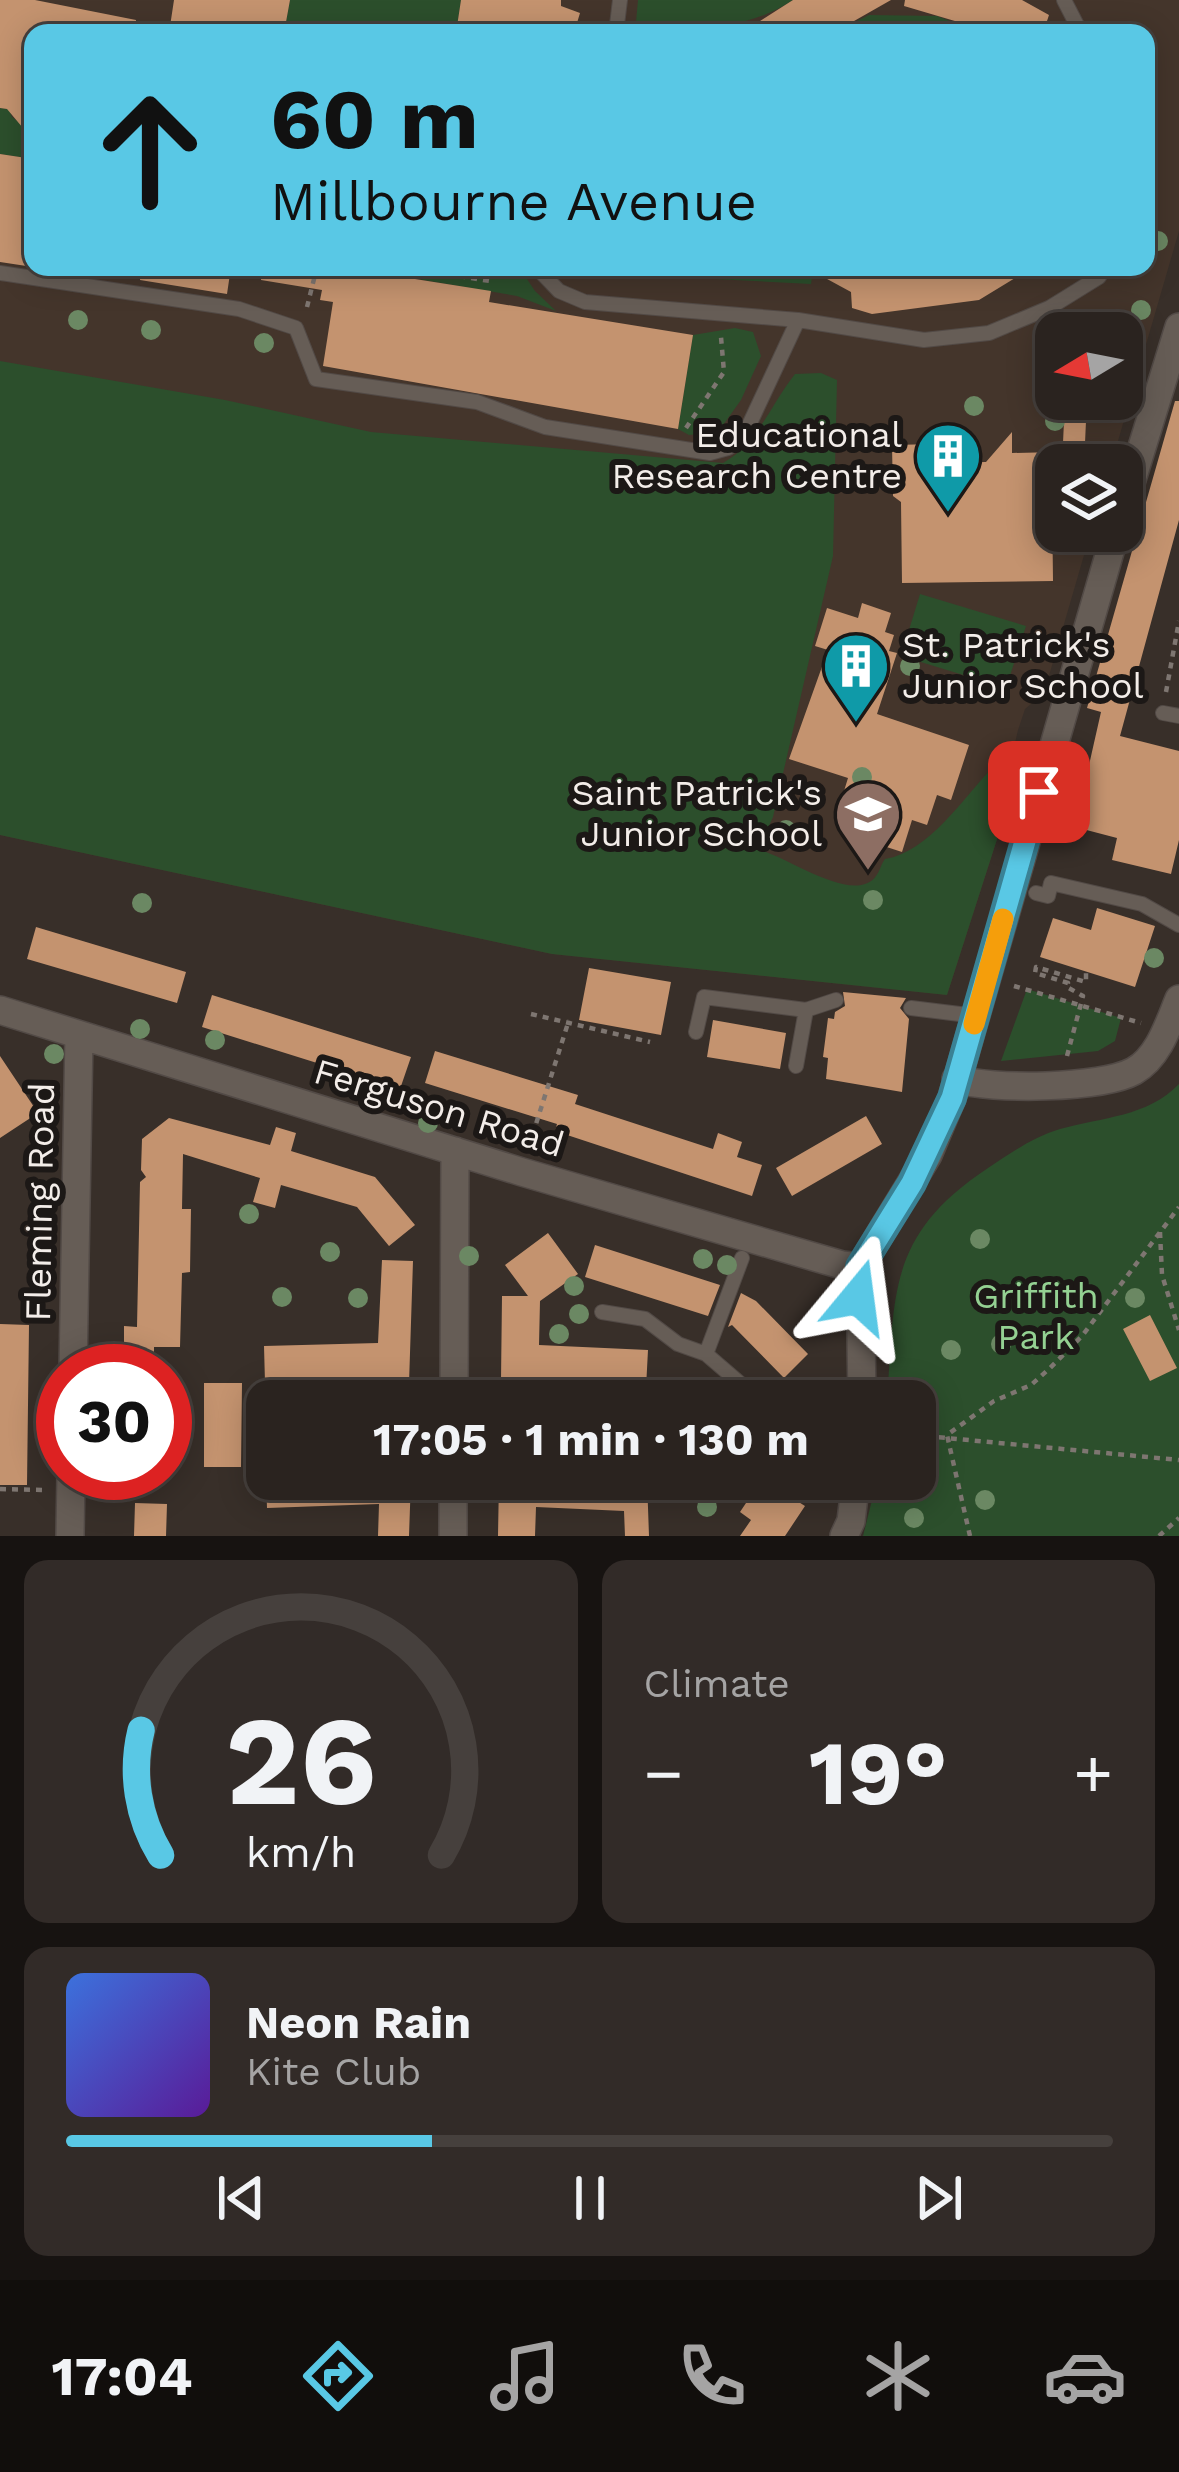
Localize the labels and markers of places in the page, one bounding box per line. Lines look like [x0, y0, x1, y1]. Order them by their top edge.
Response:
place label: Educational Research Centre [611, 414, 902, 497]
building icon: Educational Research Centre [913, 421, 983, 515]
place label: St. Patrick's Junior School [902, 624, 1144, 707]
building icon: St. Patrick's Junior School [821, 631, 891, 725]
pin [988, 741, 1090, 843]
place label: Saint Patrick's Junior School [571, 772, 822, 855]
school or university icon: Saint Patrick's Junior School [833, 779, 903, 873]

